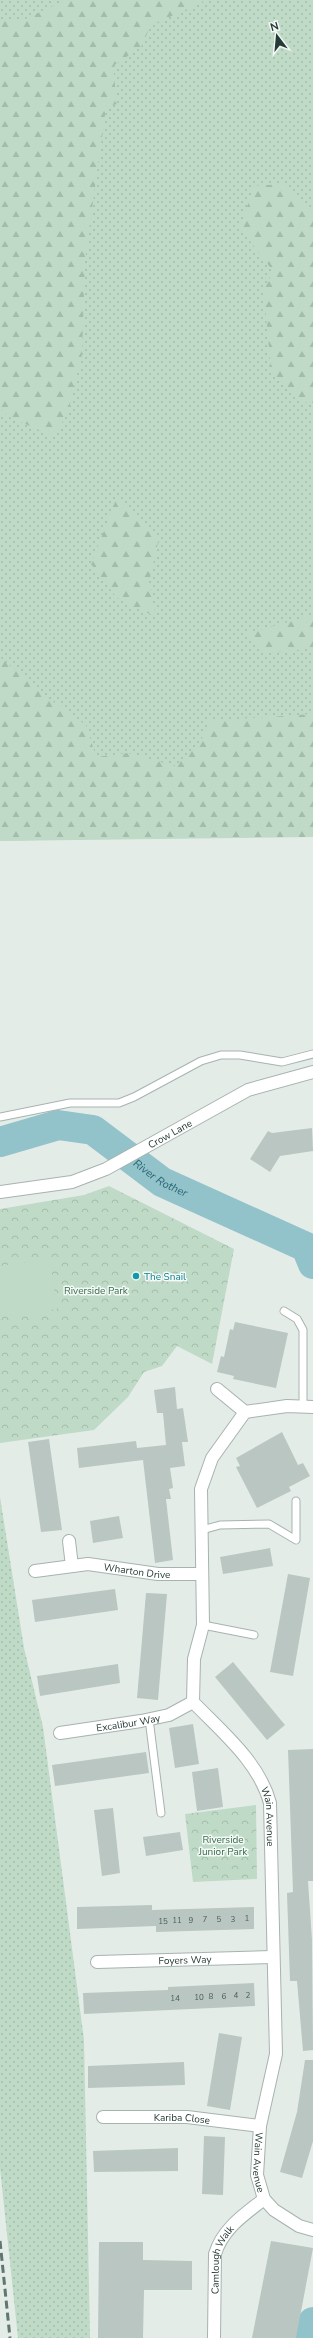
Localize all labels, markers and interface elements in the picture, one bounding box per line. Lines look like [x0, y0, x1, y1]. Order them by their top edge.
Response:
north arrow [257, 16, 297, 56]
text: N [268, 19, 280, 35]
street label: Crow Lane [146, 1117, 195, 1152]
water label: River Rother [130, 1156, 191, 1201]
place label: The Snail [144, 1270, 186, 1284]
marker: The Snail [131, 1271, 141, 1281]
park label: Riverside Park [64, 1284, 129, 1298]
street label: Wharton Drive [103, 1560, 170, 1582]
street label: Excalibur Way [95, 1711, 163, 1736]
street label: Wain Avenue [257, 1785, 277, 1847]
park label: Riverside Junior Park [198, 1833, 248, 1859]
house number: 1 [245, 1913, 250, 1924]
house number: 7 [203, 1914, 208, 1925]
house number: 5 [217, 1914, 222, 1925]
house number: 3 [231, 1914, 236, 1925]
house number: 11 [172, 1915, 182, 1926]
house number: 9 [189, 1915, 194, 1926]
house number: 15 [158, 1916, 168, 1927]
street label: Foyers Way [158, 1953, 213, 1968]
house number: 4 [234, 1990, 239, 2001]
house number: 2 [246, 1990, 251, 2001]
house number: 8 [209, 1991, 214, 2002]
house number: 6 [222, 1991, 227, 2002]
house number: 10 [194, 1992, 204, 2003]
house number: 14 [170, 1993, 180, 2004]
street label: Kariba Close [154, 2111, 211, 2128]
street label: Wain Avenue [249, 2132, 268, 2194]
street label: Camlough Walk [209, 2222, 238, 2294]

